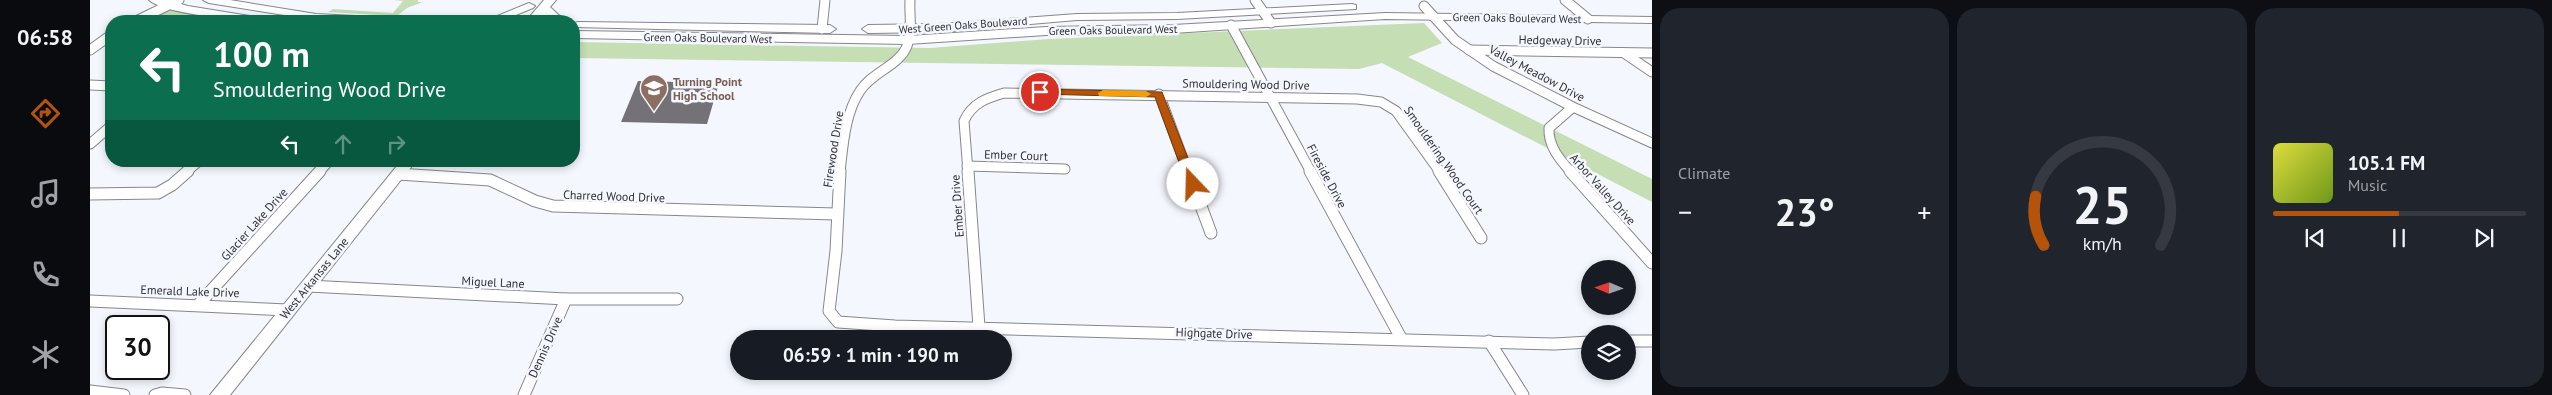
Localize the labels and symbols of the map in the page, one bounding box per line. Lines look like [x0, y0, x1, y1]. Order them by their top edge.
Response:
street label: Green Oaks Boulevard West [1452, 10, 1582, 26]
street label: West Green Oaks Boulevard [898, 14, 1028, 36]
street label: Green Oaks Boulevard West [1048, 22, 1178, 38]
street label: Green Oaks Boulevard West [643, 30, 773, 46]
street label: Hedgeway Drive [1518, 32, 1602, 48]
street label: Valley Meadow Drive [1486, 41, 1587, 105]
pin [1019, 71, 1061, 113]
school or university icon: Turning Point High School [639, 73, 669, 112]
place label: Turning Point High School [673, 74, 743, 103]
street label: Smouldering Wood Drive [1182, 75, 1310, 93]
street label: Smouldering Wood Court [1401, 103, 1487, 217]
street label: Firewood Drive [820, 110, 846, 188]
street label: Fireside Drive [1304, 141, 1350, 211]
street label: Ember Court [984, 146, 1048, 164]
street label: Arbor Valley Drive [1567, 150, 1639, 228]
position arrow [1166, 157, 1218, 209]
street label: Ember Drive [947, 174, 967, 238]
street label: Glacier Lake Drive [217, 185, 291, 263]
street label: Charred Wood Drive [563, 187, 665, 205]
street label: West Arkansas Lane [276, 234, 352, 322]
north arrow [1581, 260, 1636, 315]
street label: Miguel Lane [461, 273, 525, 291]
street label: Emerald Lake Drive [140, 282, 240, 300]
street label: Dennis Drive [525, 314, 565, 380]
speed limit sign: 30 [105, 315, 170, 380]
street label: Highgate Drive [1175, 324, 1253, 342]

